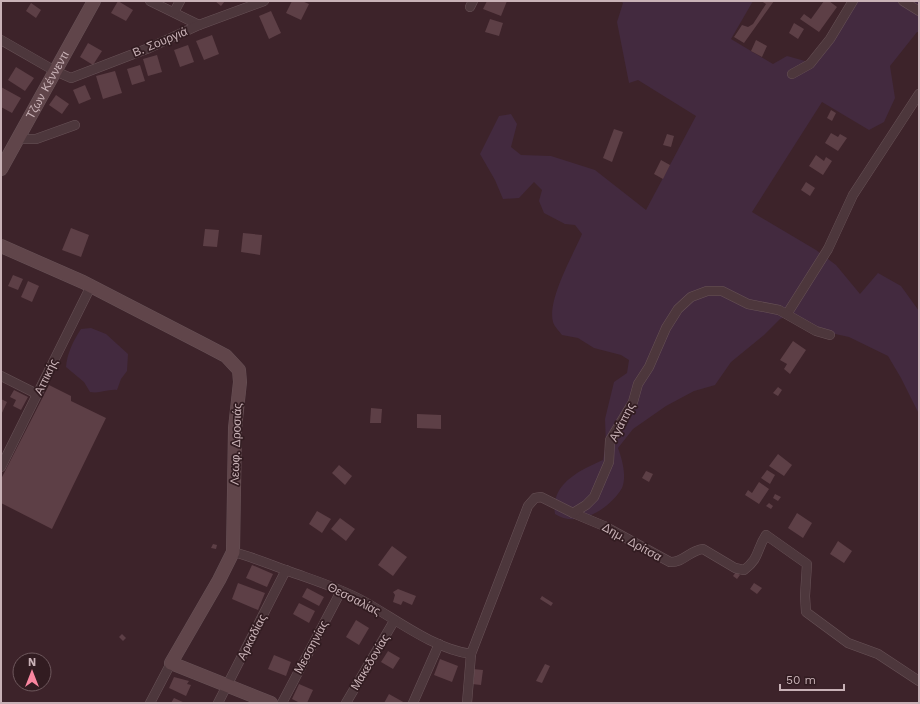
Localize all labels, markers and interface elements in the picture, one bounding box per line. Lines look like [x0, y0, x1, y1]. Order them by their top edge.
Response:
street label: Β. Σουργιά [130, 24, 190, 60]
street label: Τζων Κέννεντι [23, 48, 72, 121]
street label: Αττικής [31, 356, 61, 397]
street label: Αγάπης [606, 400, 638, 444]
street label: Λεωφ. Δροσιάς [228, 403, 244, 485]
street label: Δημ. Δρίτσα [600, 520, 664, 564]
street label: Θεσσαλίας [325, 580, 383, 618]
street label: Αρκαδίας [234, 611, 270, 662]
street label: Μεσσηνίας [291, 618, 331, 676]
street label: Μακεδονίας [348, 631, 392, 693]
north arrow [12, 652, 52, 692]
text: N [28, 656, 36, 669]
scale bar [780, 666, 844, 692]
text: 50 m [786, 673, 816, 687]

